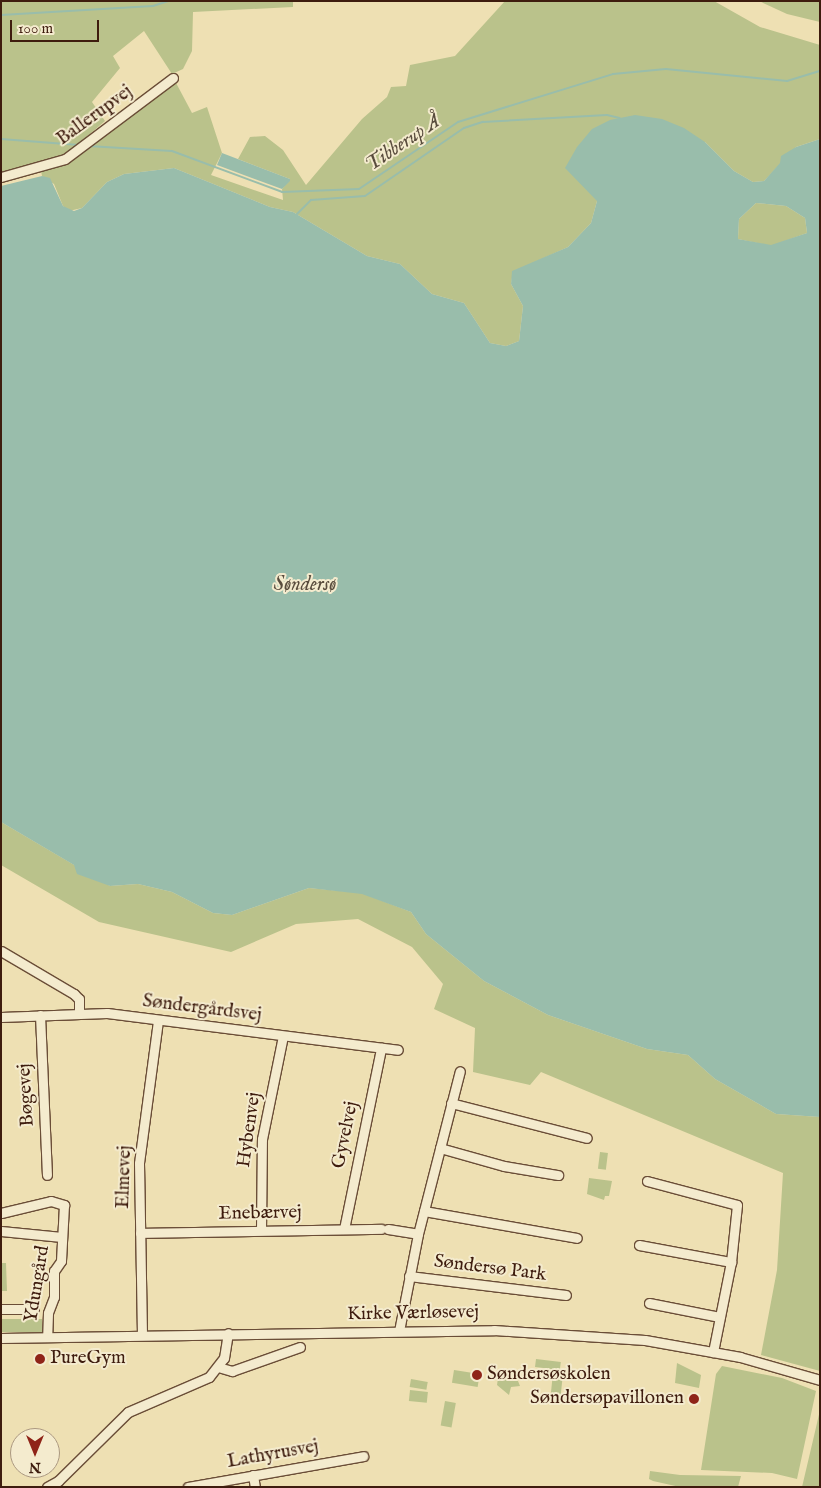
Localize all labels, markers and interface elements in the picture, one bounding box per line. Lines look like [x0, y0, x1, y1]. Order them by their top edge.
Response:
scale bar [12, 10, 101, 42]
text: 100 m [18, 19, 53, 38]
street label: Ballerupvej [53, 81, 137, 151]
water label: Tibberup Å [361, 109, 445, 177]
water label: Søndersø [274, 572, 336, 596]
street label: Søndergårdsvej [141, 990, 263, 1028]
street label: Bøgevej [14, 1063, 40, 1127]
street label: Hybenvej [233, 1091, 267, 1169]
street label: Gyvelvej [328, 1099, 364, 1171]
street label: Elmevej [113, 1145, 137, 1209]
street label: Enebærvej [218, 1202, 302, 1226]
street label: Ydungård [21, 1244, 55, 1324]
street label: Søndersø Park [432, 1251, 548, 1287]
street label: Kirke Værløsevej [347, 1301, 479, 1327]
place label: PureGym [50, 1348, 126, 1370]
marker: PureGym [34, 1353, 46, 1365]
place label: Søndersøskolen [487, 1364, 611, 1386]
marker: Søndersøskolen [471, 1369, 483, 1381]
place label: Søndersøpavillonen [530, 1388, 684, 1410]
marker: Søndersøpavillonen [688, 1393, 700, 1405]
north arrow [10, 1428, 60, 1478]
street label: Lathyrusvej [225, 1436, 321, 1474]
text: N [29, 1458, 41, 1476]

